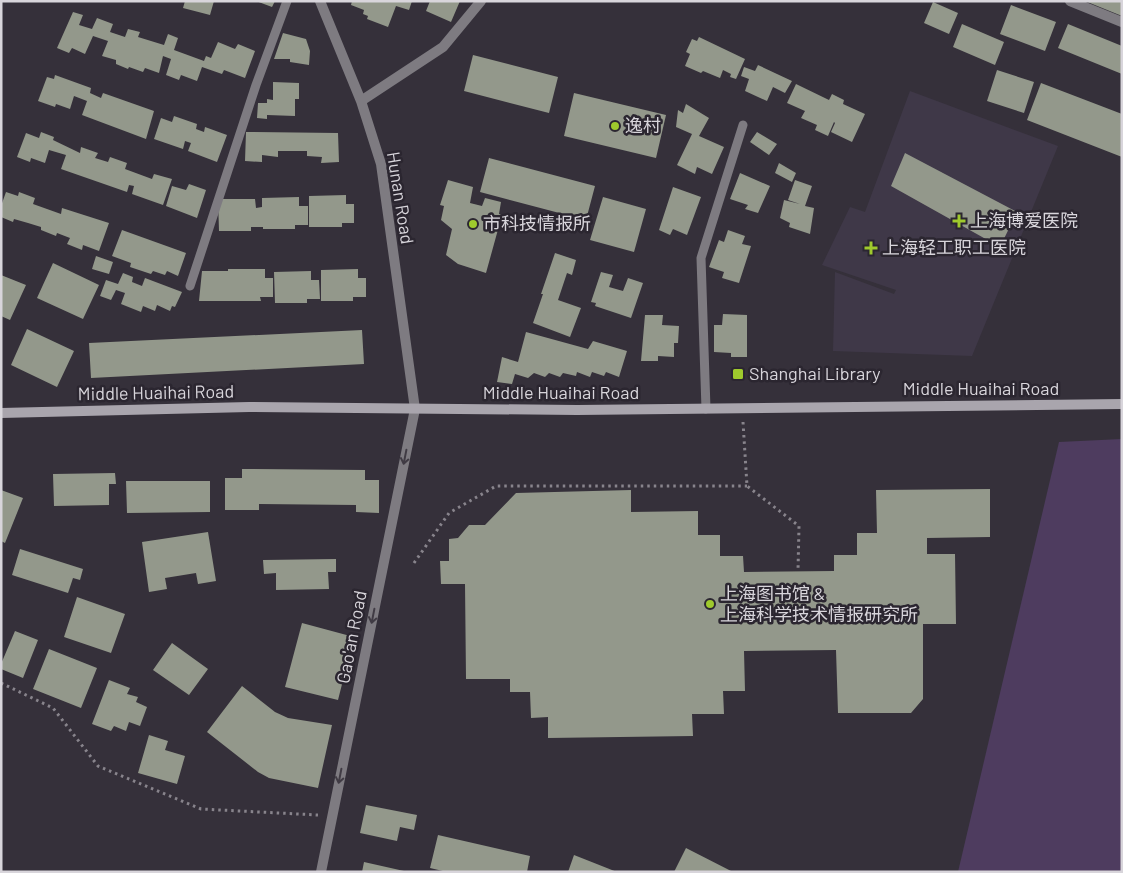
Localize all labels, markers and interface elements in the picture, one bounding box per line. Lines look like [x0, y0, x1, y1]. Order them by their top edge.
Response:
place label: 逸村 [625, 114, 661, 136]
marker: 逸村 [609, 120, 621, 132]
street label: Hunan Road [383, 150, 419, 246]
place label: 上海博爱医院 [970, 209, 1078, 231]
place label: 市科技情报所 [483, 212, 591, 234]
marker: 上海博爱医院 [952, 214, 966, 228]
marker: 市科技情报所 [467, 218, 479, 230]
place label: 上海轻工职工医院 [882, 236, 1026, 258]
marker: 上海轻工职工医院 [864, 241, 878, 255]
place label: Shanghai Library [749, 362, 881, 384]
marker: Shanghai Library [731, 367, 745, 381]
street label: Middle Huaihai Road [903, 377, 1059, 399]
street label: Middle Huaihai Road [78, 380, 234, 404]
street label: Middle Huaihai Road [483, 381, 639, 403]
one-way arrow [400, 449, 409, 465]
place label: 上海图书馆 & 上海科学技术情报研究所 [720, 582, 918, 625]
street label: Gao'an Road [331, 588, 371, 685]
marker: 上海图书馆 & 上海科学技术情报研究所 [704, 598, 716, 610]
one-way arrow [367, 608, 377, 624]
one-way arrow [335, 767, 345, 783]

